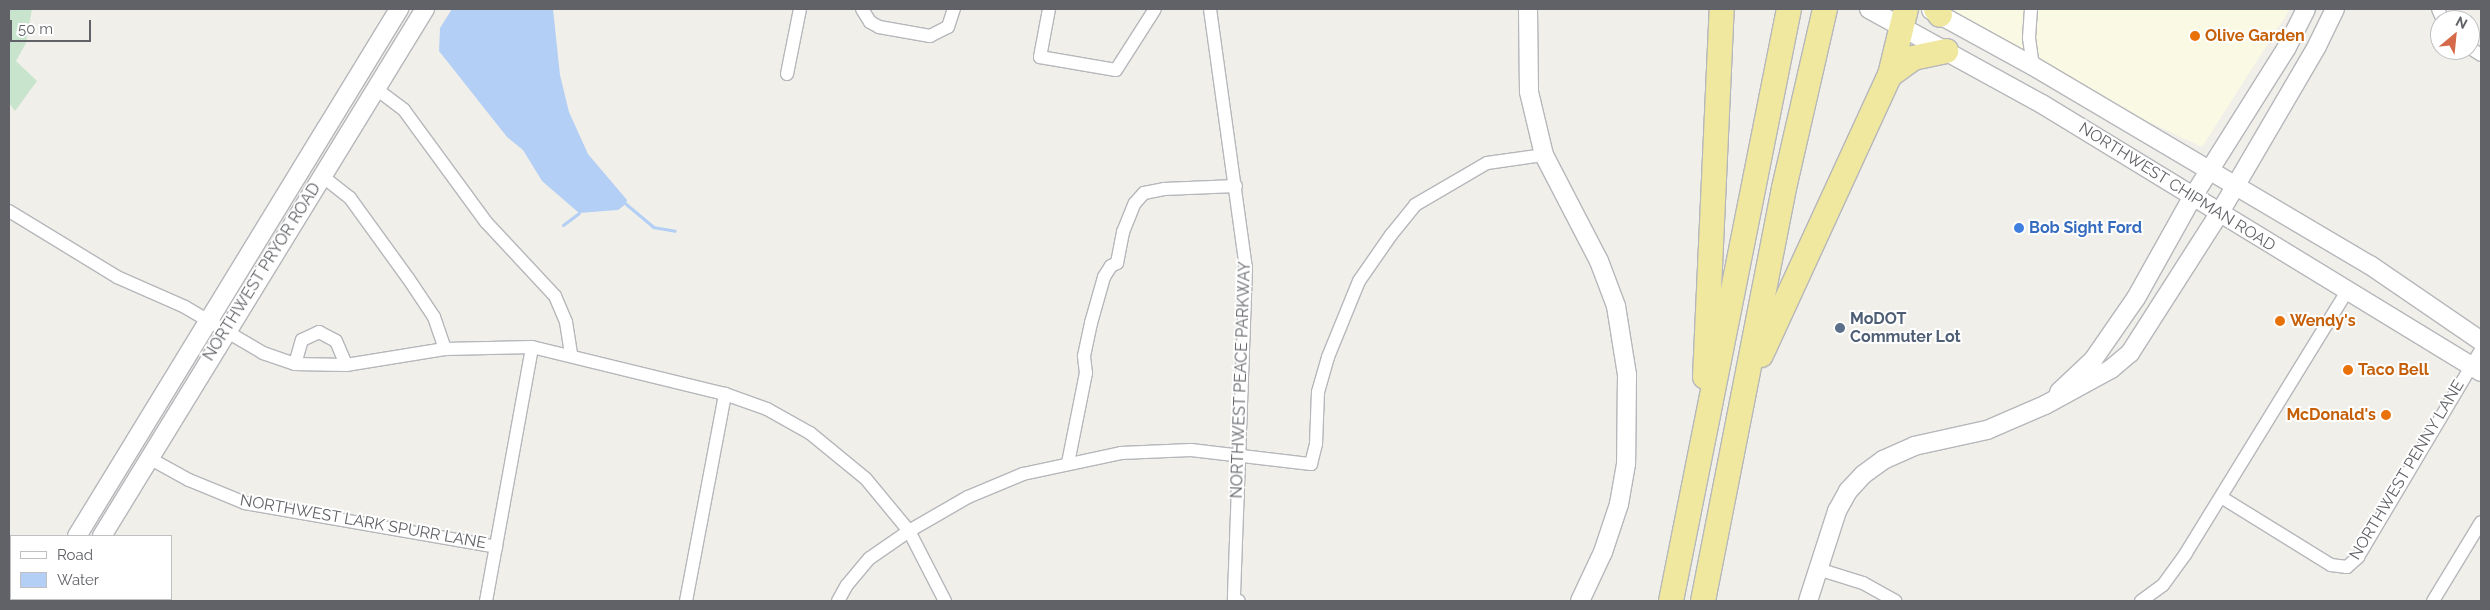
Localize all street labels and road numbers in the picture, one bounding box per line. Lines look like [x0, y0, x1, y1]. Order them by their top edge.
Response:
street label: NORTHWEST CHIPMAN ROAD [2075, 118, 2279, 256]
street label: NORTHWEST PRYOR ROAD [199, 179, 325, 365]
street label: NORTHWEST PEACE PARKWAY [1227, 261, 1255, 499]
street label: NORTHWEST PENNY LANE [2345, 376, 2469, 564]
street label: NORTHWEST LARK SPURR LANE [238, 491, 488, 553]

